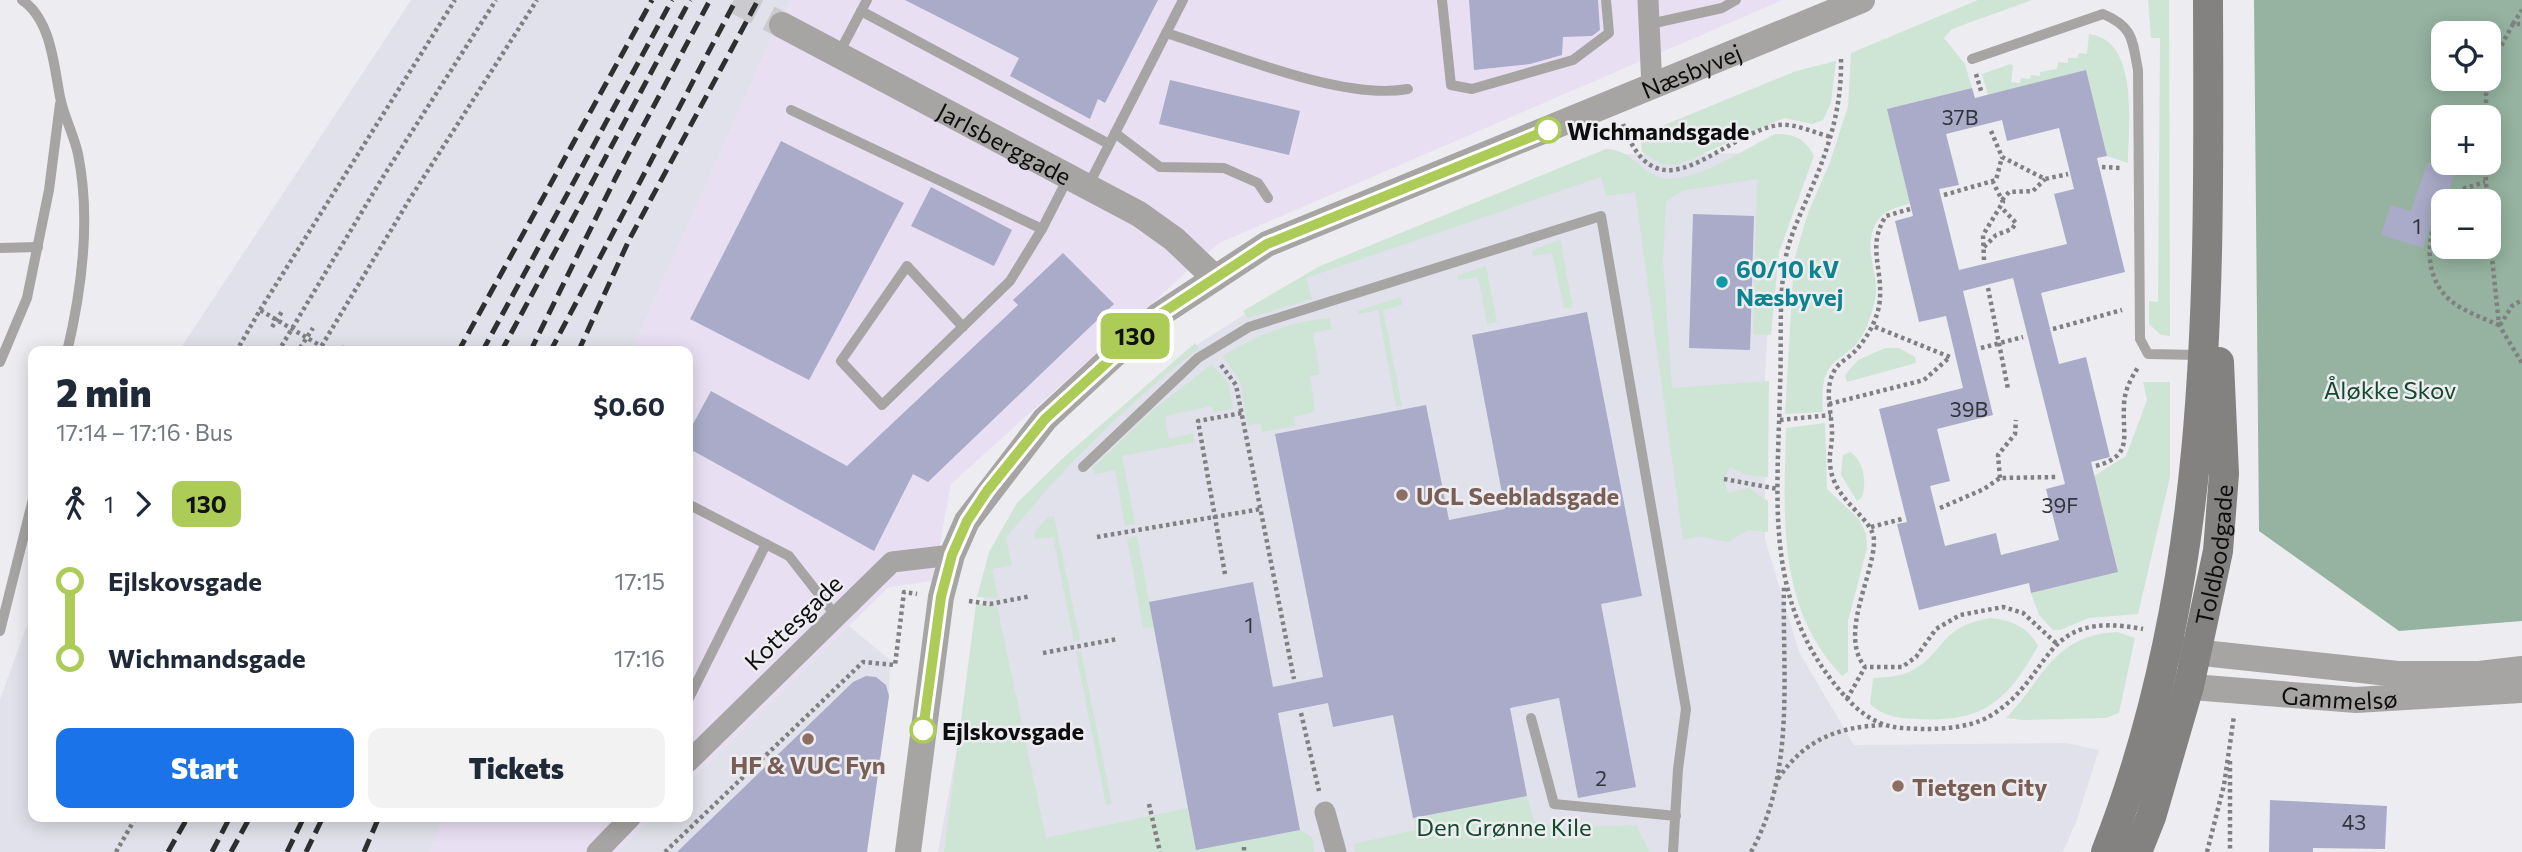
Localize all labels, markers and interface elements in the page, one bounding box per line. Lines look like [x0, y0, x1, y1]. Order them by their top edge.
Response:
map controls [2431, 21, 2501, 259]
button: locate [2431, 21, 2501, 91]
street label: Næsbyvej [1637, 37, 1745, 104]
street label: Jarlsberggade [933, 96, 1077, 190]
house number: 37B [1942, 104, 1978, 129]
button: + [2431, 105, 2501, 175]
place label: Wichmandsgade [1567, 116, 1749, 145]
marker: Wichmandsgade [1535, 117, 1561, 143]
button: − [2431, 189, 2501, 259]
house number: 1 [2413, 213, 2421, 238]
place label: 60/10 kV Næsbyvej [1736, 254, 1843, 311]
marker: 60/10 kV Næsbyvej [1714, 274, 1730, 290]
line badge: 130 [1095, 313, 1175, 359]
text: 130 [1115, 321, 1155, 350]
text: 2 min [56, 368, 151, 415]
park label: Åløkke Skov [2324, 375, 2456, 404]
text: $0.60 [593, 390, 665, 421]
house number: 39B [1950, 396, 1988, 421]
text: 17:14 – 17:16 · Bus [56, 418, 233, 446]
place label: UCL Seebladsgade [1416, 481, 1619, 510]
street label: Toldbodgade [2188, 483, 2238, 628]
icon: walk [56, 485, 94, 523]
icon: forward [124, 485, 162, 523]
marker: UCL Seebladsgade [1394, 487, 1410, 503]
text: 130 [186, 489, 227, 518]
text: 1 [104, 490, 114, 518]
house number: 39F [2042, 492, 2078, 517]
text: Ejlskovsgade [108, 565, 262, 596]
text: 17:15 [615, 567, 665, 595]
street label: Kottesgade [738, 568, 848, 676]
house number: 1 [1245, 612, 1253, 637]
text: Wichmandsgade [108, 642, 306, 673]
text: 17:16 [614, 644, 665, 672]
street label: Gammelsø [2280, 680, 2398, 715]
place label: Ejlskovsgade [942, 716, 1084, 745]
marker: Ejlskovsgade [910, 717, 936, 743]
button: Start [56, 728, 354, 808]
button: Tickets [368, 728, 665, 808]
marker: HF & VUC Fyn [800, 731, 816, 747]
place label: HF & VUC Fyn [730, 750, 886, 779]
house number: 2 [1595, 765, 1607, 790]
place label: Tietgen City [1912, 772, 2047, 801]
marker: Tietgen City [1890, 778, 1906, 794]
house number: 43 [2342, 809, 2366, 834]
park label: Den Grønne Kile [1416, 812, 1592, 841]

